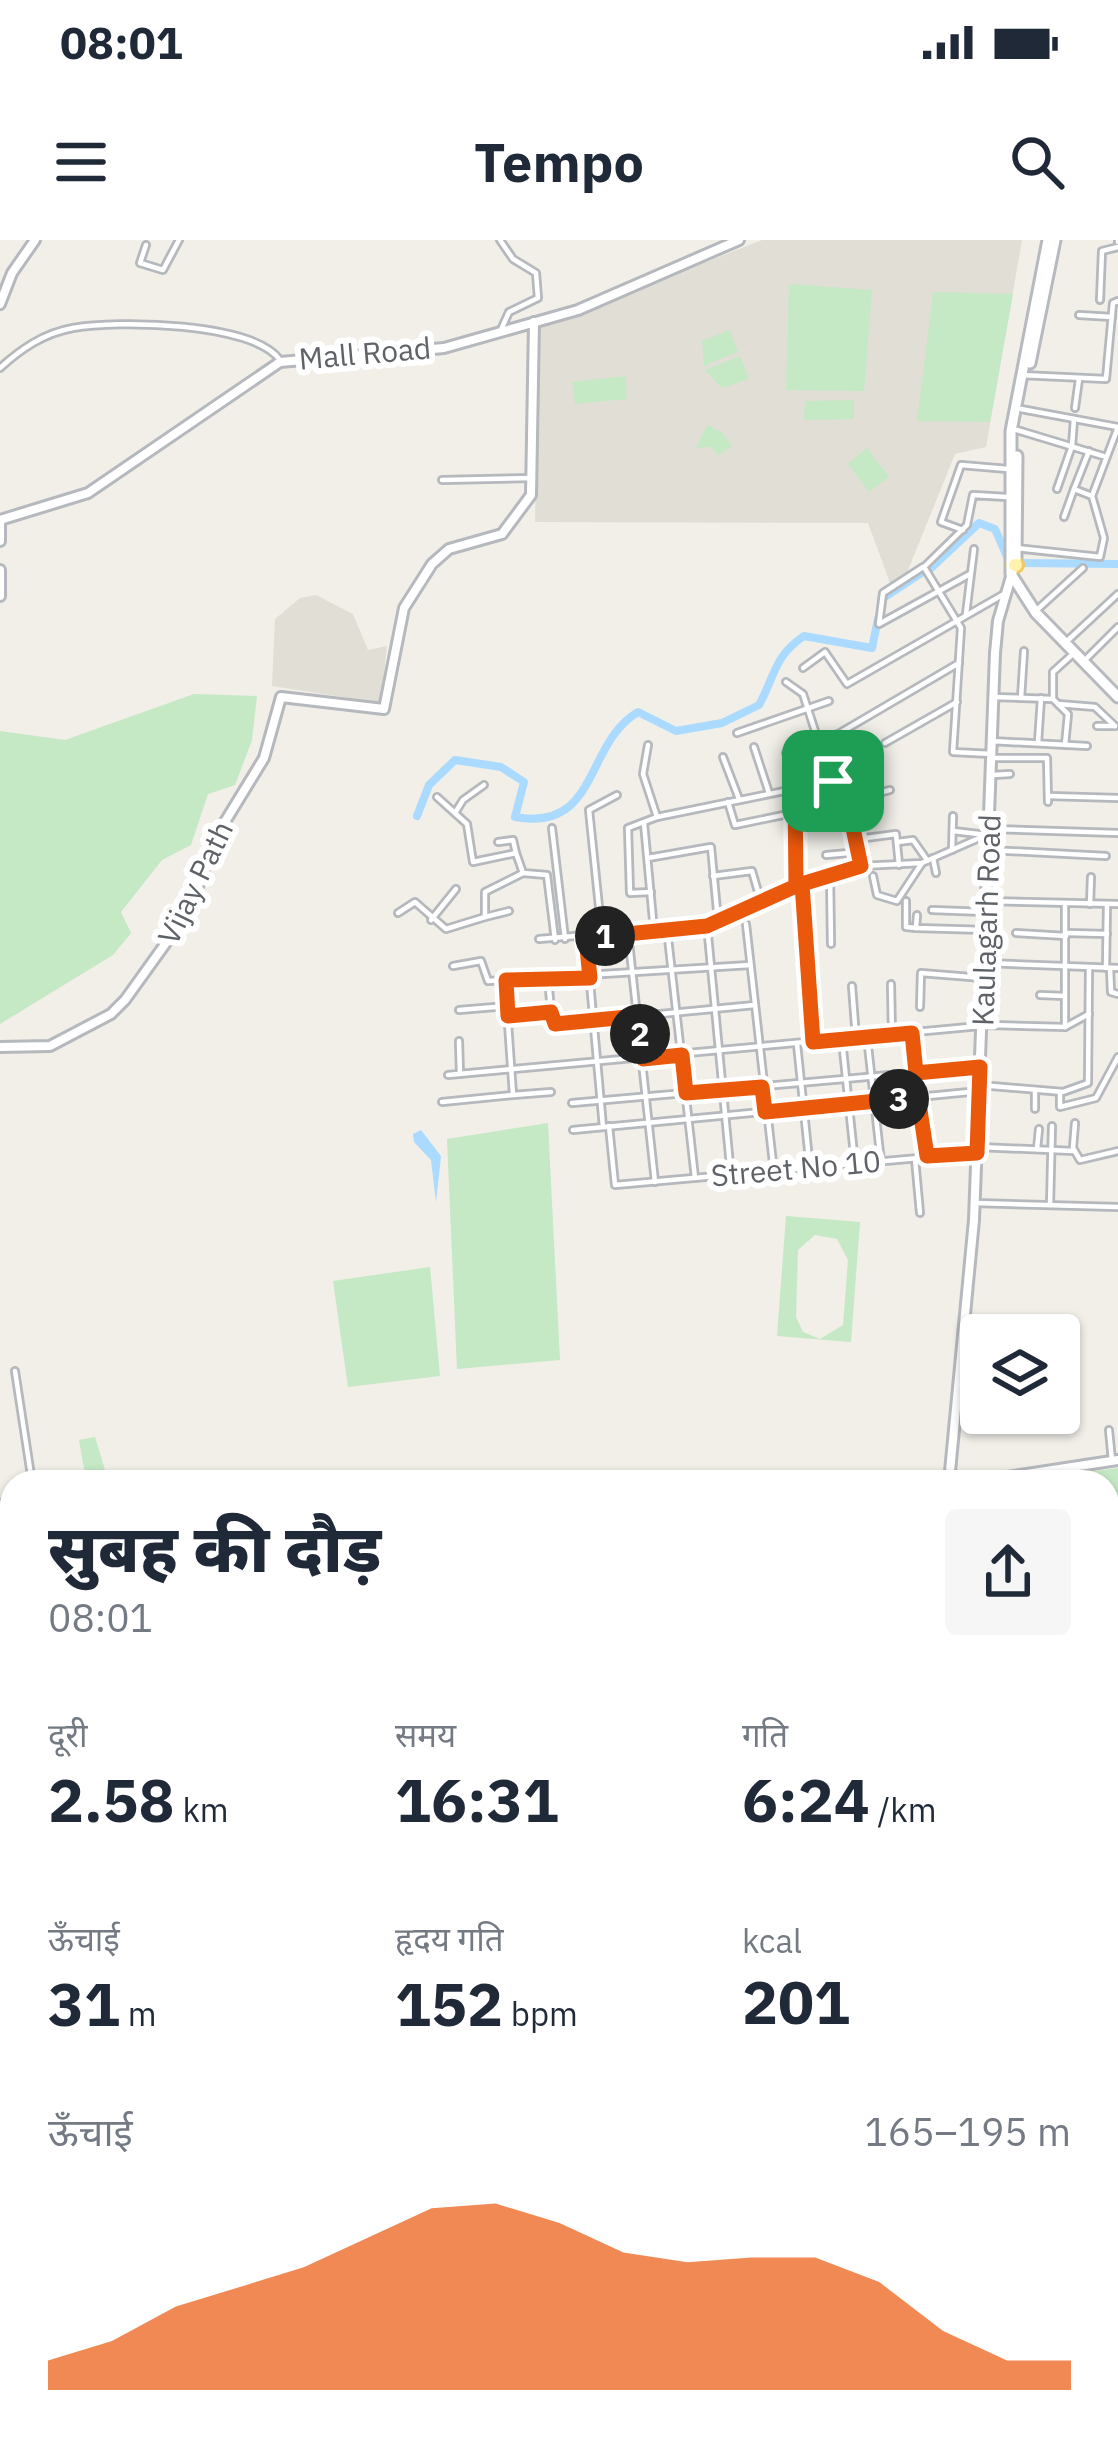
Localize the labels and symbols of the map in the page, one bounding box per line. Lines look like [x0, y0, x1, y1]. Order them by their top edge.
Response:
street label: Mall Road [297, 327, 433, 378]
pin [782, 730, 884, 832]
street label: Kaulagarh Road [962, 813, 1009, 1026]
street label: Vijay Path [148, 814, 241, 951]
pin: 1 [575, 906, 635, 966]
pin: 2 [610, 1004, 670, 1064]
pin: 3 [869, 1069, 929, 1129]
street label: Street No 10 [709, 1141, 882, 1194]

